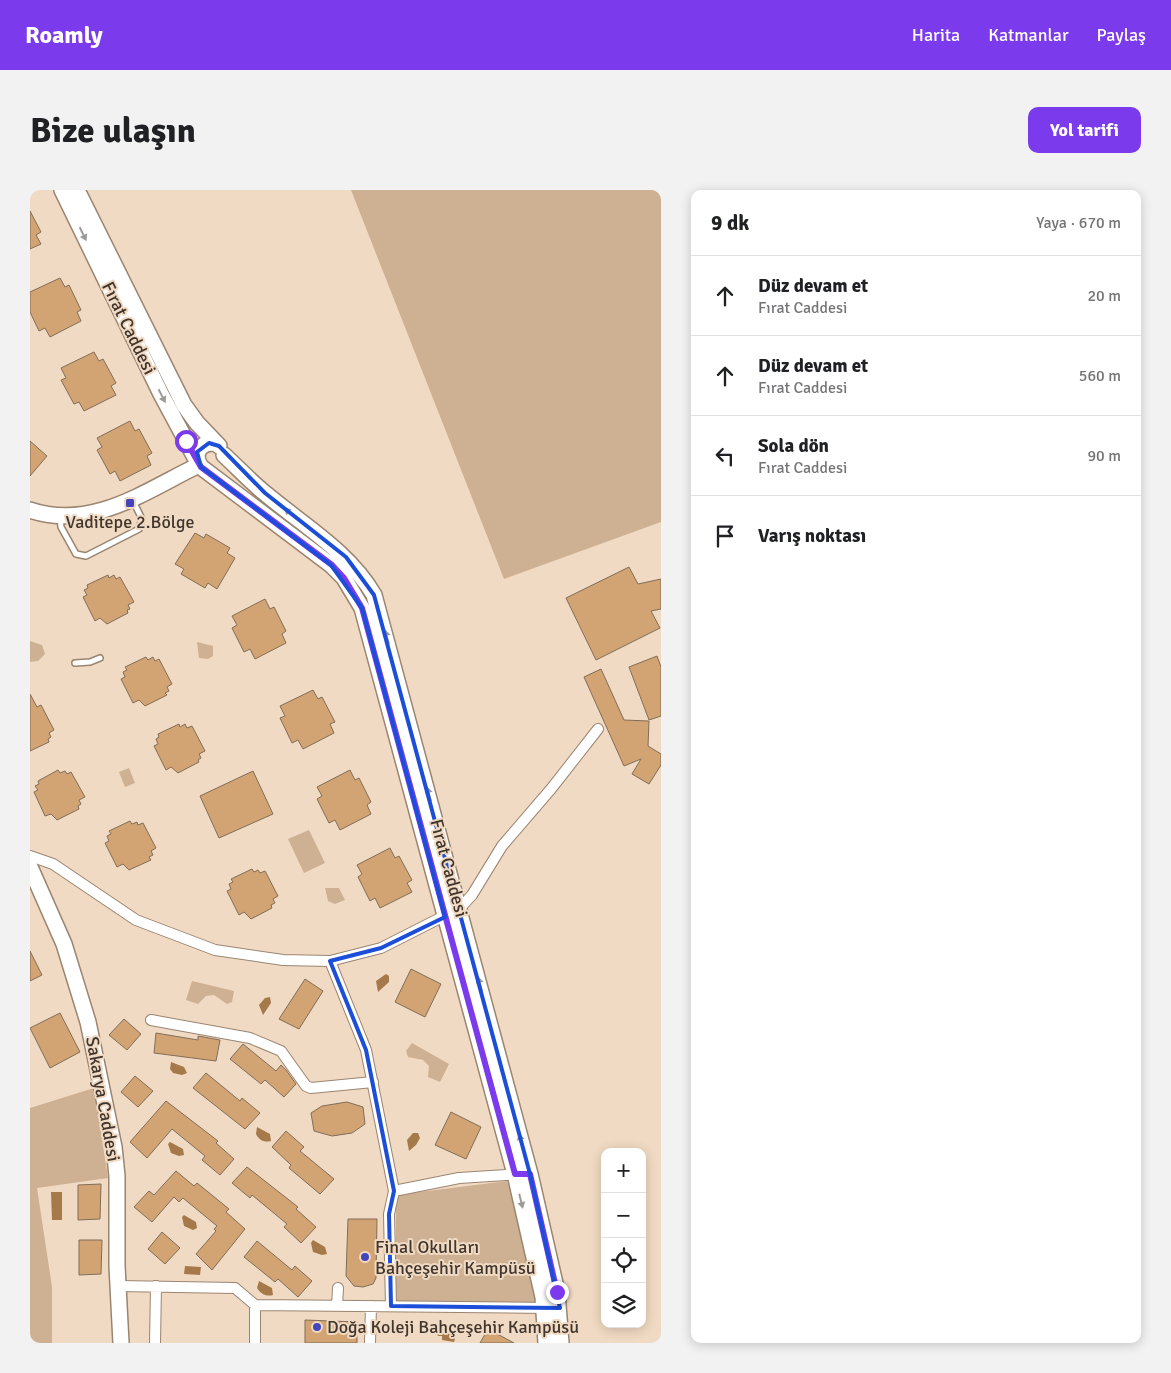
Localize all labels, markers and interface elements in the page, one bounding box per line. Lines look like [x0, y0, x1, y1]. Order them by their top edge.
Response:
text: Roamly [25, 20, 103, 50]
text: Harita [912, 24, 960, 46]
text: Katmanlar [988, 24, 1069, 46]
text: Paylaş [1097, 24, 1146, 46]
button: Yol tarifi [1028, 107, 1141, 153]
text: Bize ulaşın [30, 109, 196, 152]
text: 9 dk [711, 210, 749, 236]
text: Yaya · 670 m [1036, 213, 1121, 233]
one-way arrow [79, 227, 87, 241]
text: Düz devam et [758, 274, 868, 298]
street label: Fırat Caddesi [97, 278, 161, 378]
icon: ahead [711, 282, 739, 310]
text: 20 m [1087, 286, 1121, 306]
text: Fırat Caddesi [758, 298, 847, 318]
text: Düz devam et [758, 354, 868, 378]
icon: ahead [711, 362, 739, 390]
text: 560 m [1079, 366, 1121, 386]
text: Fırat Caddesi [758, 378, 847, 398]
one-way arrow [158, 388, 166, 403]
route start [175, 430, 198, 453]
text: Sola dön [758, 434, 829, 458]
icon: left [711, 442, 739, 470]
text: 90 m [1087, 446, 1121, 466]
text: Fırat Caddesi [758, 458, 847, 478]
marker: Vaditepe 2.Bölge [124, 497, 136, 509]
one-way arrow [283, 508, 297, 518]
place label: Vaditepe 2.Bölge [66, 511, 195, 533]
icon: arrive [711, 522, 739, 550]
text: Varış noktası [758, 524, 866, 548]
one-way arrow [383, 629, 391, 644]
one-way arrow [425, 786, 433, 801]
street label: Fırat Caddesi [425, 817, 473, 919]
one-way arrow [476, 977, 484, 992]
street label: Sakarya Caddesi [81, 1035, 125, 1163]
one-way arrow [517, 1134, 525, 1149]
map controls [601, 1148, 646, 1328]
button: + [601, 1148, 646, 1193]
one-way arrow [517, 1193, 525, 1208]
button: − [601, 1193, 646, 1238]
place label: Final Okulları Bahçeşehir Kampüsü [375, 1236, 536, 1279]
button: locate [601, 1238, 646, 1283]
marker: Final Okulları Bahçeşehir Kampüsü [359, 1251, 371, 1263]
route end [546, 1281, 569, 1304]
button: layers [601, 1283, 646, 1328]
place label: Doğa Koleji Bahçeşehir Kampüsü [327, 1316, 579, 1338]
marker: Doğa Koleji Bahçeşehir Kampüsü [311, 1321, 323, 1333]

